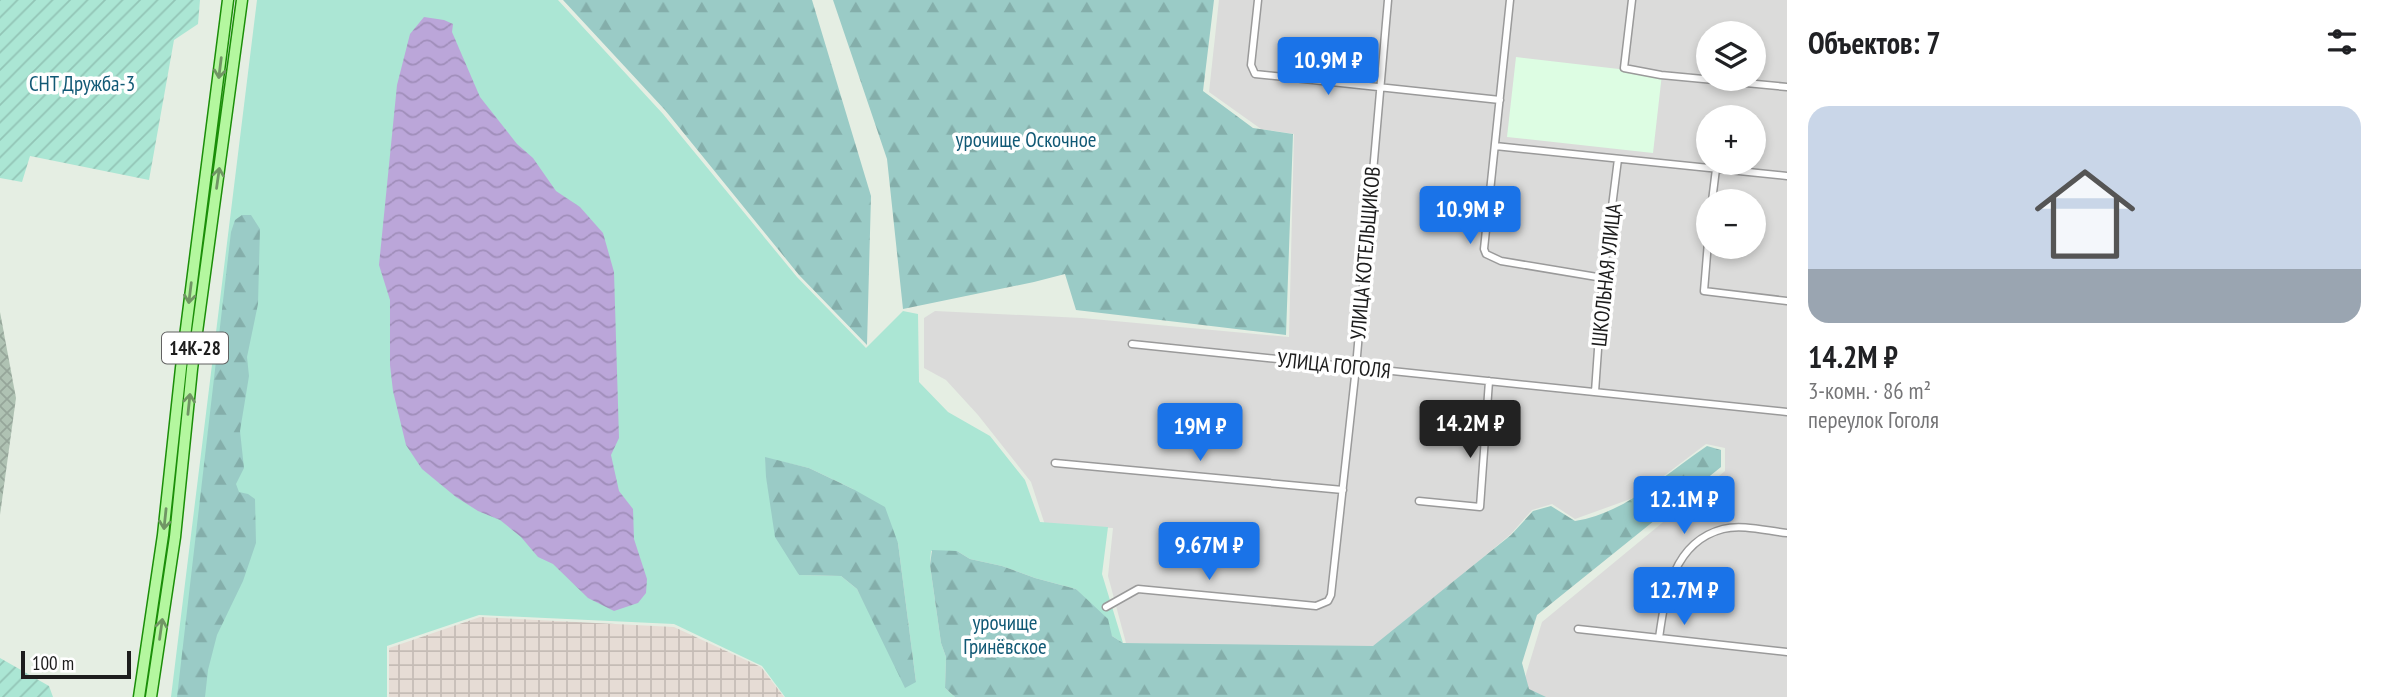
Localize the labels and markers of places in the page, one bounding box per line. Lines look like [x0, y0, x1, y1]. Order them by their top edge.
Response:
pin: 10.9M ₽ [1263, 38, 1393, 97]
pin: 10.9M ₽ [1405, 187, 1535, 246]
pin: 14.2M ₽ [1405, 400, 1535, 460]
pin: 19M ₽ [1151, 404, 1249, 463]
pin: 12.1M ₽ [1619, 476, 1749, 536]
pin: 9.67M ₽ [1144, 522, 1274, 582]
pin: 12.7M ₽ [1619, 568, 1749, 627]

